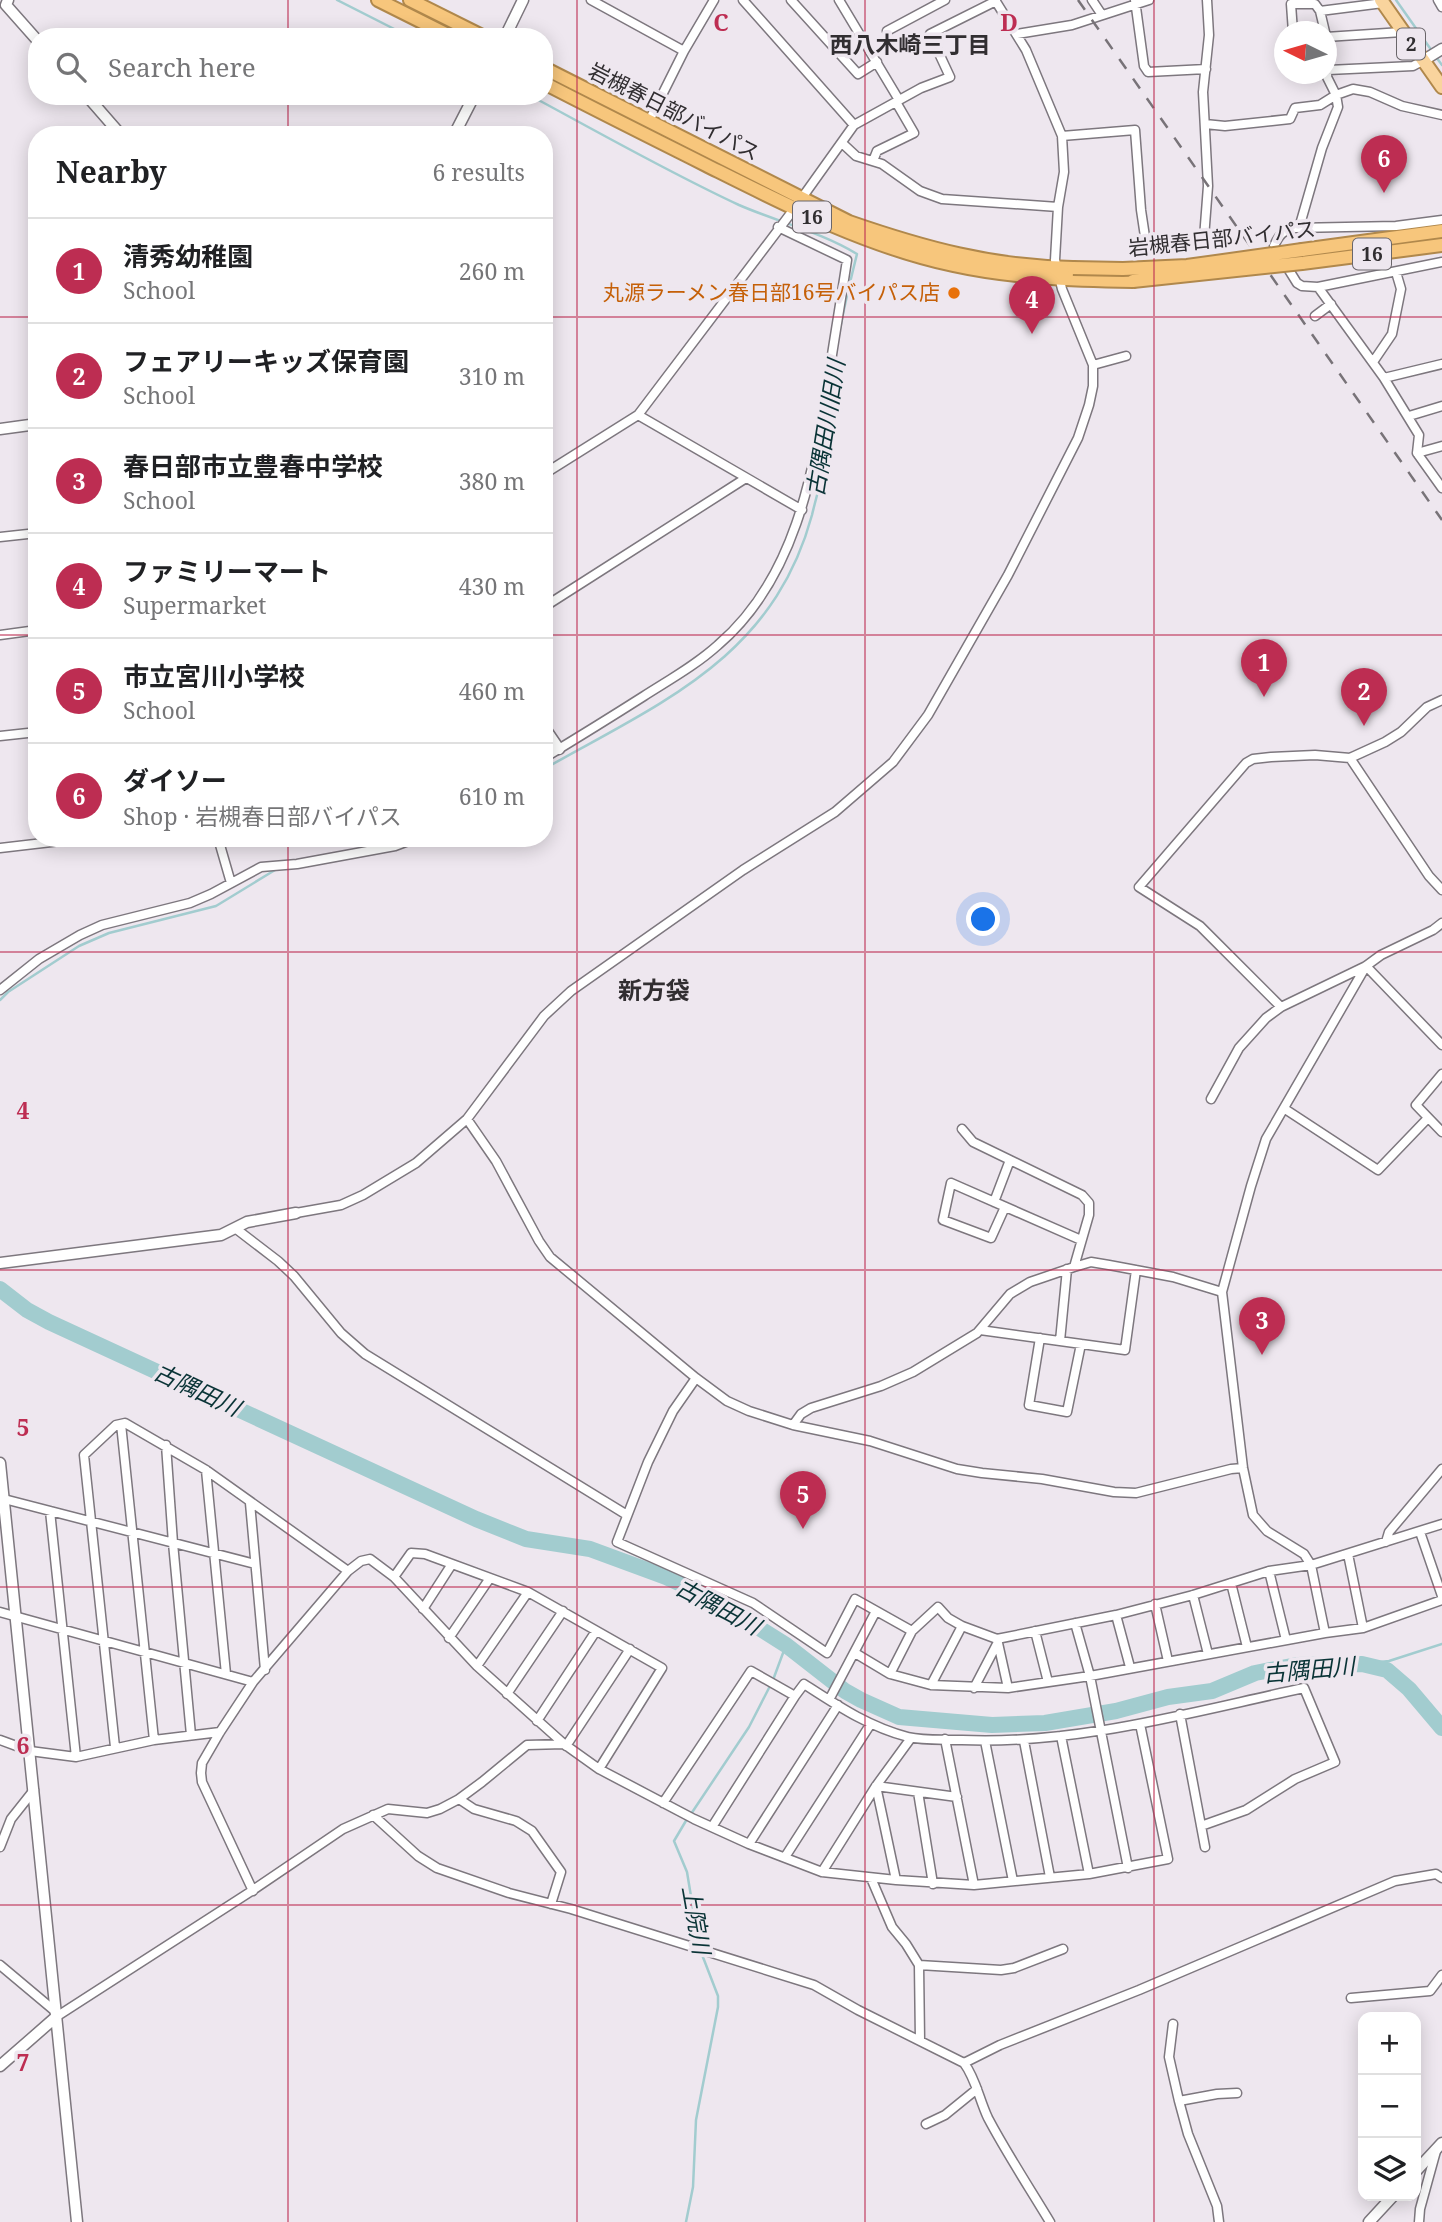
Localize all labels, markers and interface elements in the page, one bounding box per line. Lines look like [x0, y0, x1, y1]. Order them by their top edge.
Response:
text: C [713, 6, 729, 38]
text: D [1000, 6, 1018, 38]
north arrow [1274, 21, 1337, 84]
search box [28, 28, 553, 105]
district label: 西八木崎三丁目 [830, 28, 991, 60]
road number: 2 [1397, 28, 1425, 60]
icon: search [52, 48, 90, 86]
text: Search here [108, 49, 256, 85]
street label: 岩槻春日部バイパス [584, 56, 765, 166]
pin: 6 [1361, 135, 1407, 193]
text: Nearby [56, 151, 167, 192]
text: 6 results [432, 156, 525, 188]
road number: 16 [793, 202, 831, 232]
street label: 岩槻春日部バイパス [1127, 214, 1317, 262]
text: 清秀幼稚園 [123, 238, 253, 274]
road number: 16 [1353, 238, 1391, 270]
text: 1 [73, 255, 86, 287]
text: 260 m [459, 255, 525, 287]
text: School [123, 274, 195, 306]
pin: 4 [1009, 276, 1055, 334]
place label: 丸源ラーメン春日部16号バイパス店 [603, 278, 940, 306]
marker: 丸源ラーメン春日部16号バイパス店 [946, 285, 962, 301]
text: フェアリーキッズ保育園 [123, 343, 409, 379]
water label: 古隅田川旧川 [798, 354, 852, 498]
text: 2 [73, 360, 86, 392]
text: 310 m [459, 360, 525, 392]
text: School [123, 379, 195, 411]
text: 春日部市立豊春中学校 [123, 448, 383, 484]
text: 3 [73, 465, 86, 497]
text: 380 m [459, 465, 525, 497]
text: School [123, 484, 195, 516]
text: ファミリーマート [123, 553, 331, 589]
text: 4 [73, 570, 86, 602]
text: 430 m [459, 570, 525, 602]
text: Supermarket [123, 589, 266, 621]
pin: 1 [1241, 639, 1287, 697]
text: 市立宮川小学校 [123, 658, 305, 694]
pin: 2 [1341, 668, 1387, 726]
text: 5 [73, 675, 86, 707]
text: 460 m [459, 675, 525, 707]
text: School [123, 694, 195, 726]
text: ダイソー [123, 762, 227, 798]
text: 6 [73, 780, 86, 812]
text: 610 m [459, 780, 525, 812]
text: Shop · 岩槻春日部バイパス [123, 800, 402, 832]
your location [966, 902, 1000, 936]
district label: 新方袋 [618, 973, 690, 1006]
text: 4 [17, 1094, 30, 1126]
pin: 3 [1239, 1297, 1285, 1355]
water label: 古隅田川 [149, 1355, 249, 1424]
text: 5 [17, 1411, 30, 1443]
pin: 5 [780, 1471, 826, 1529]
water label: 古隅田川 [670, 1570, 769, 1643]
water label: 古隅田川 [1262, 1649, 1359, 1689]
text: 6 [17, 1729, 30, 1761]
water label: 上院川 [675, 1883, 719, 1960]
map controls [1358, 2012, 1421, 2201]
button: + [1358, 2012, 1421, 2075]
text: 7 [17, 2046, 30, 2078]
button: − [1358, 2075, 1421, 2138]
button: layers [1358, 2138, 1421, 2201]

